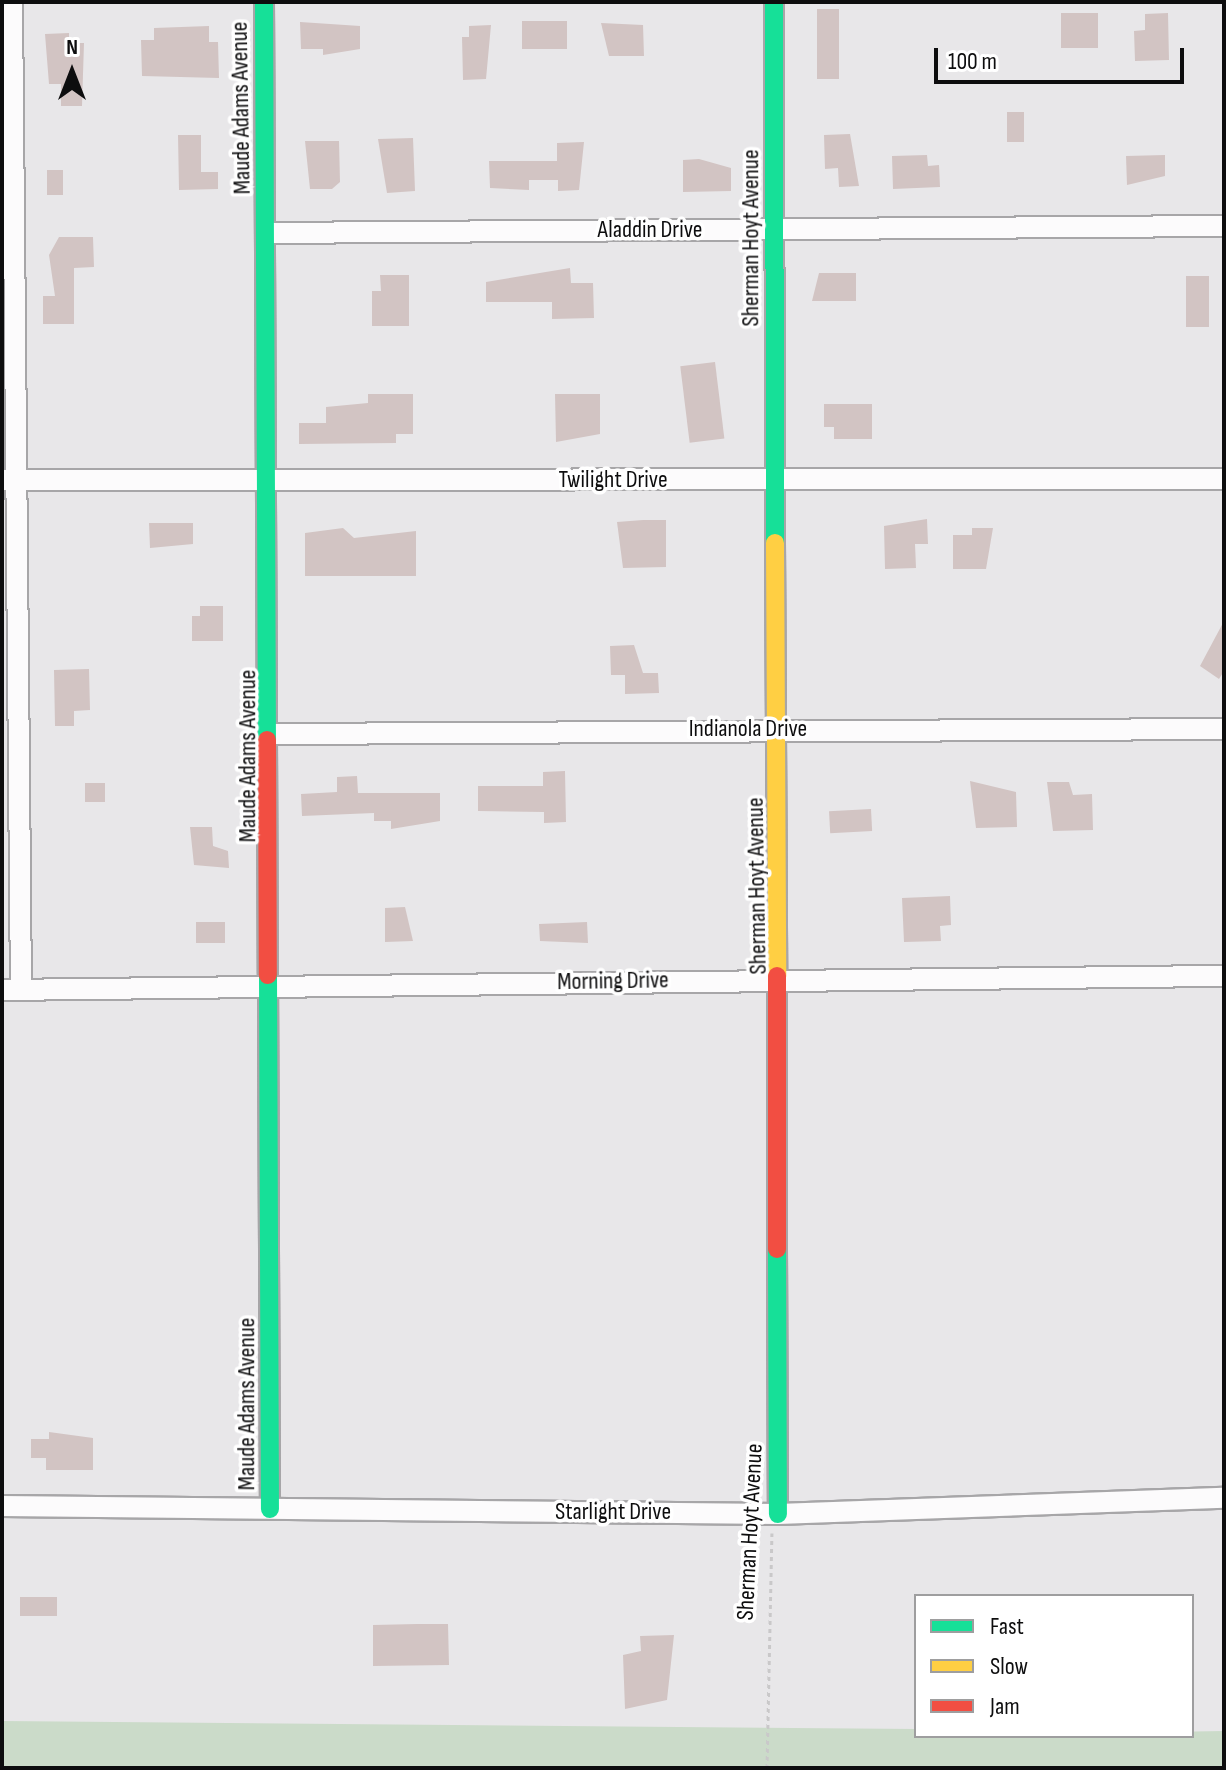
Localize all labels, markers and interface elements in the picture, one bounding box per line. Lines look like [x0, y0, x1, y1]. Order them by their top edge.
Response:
street label: Maude Adams Avenue [225, 21, 257, 195]
north arrow [32, 32, 112, 112]
scale bar [938, 32, 1188, 82]
text: N [66, 34, 78, 61]
text: 100 m [948, 47, 997, 76]
street label: Sherman Hoyt Avenue [737, 149, 765, 327]
street label: Aladdin Drive [598, 216, 702, 244]
street label: Twilight Drive [558, 466, 668, 494]
street label: Maude Adams Avenue [234, 670, 262, 842]
street label: Indianola Drive [689, 715, 807, 743]
street label: Sherman Hoyt Avenue [741, 797, 773, 975]
street label: Morning Drive [557, 966, 669, 996]
street label: Maude Adams Avenue [233, 1318, 261, 1490]
street label: Sherman Hoyt Avenue [731, 1443, 769, 1621]
street label: Starlight Drive [555, 1498, 671, 1526]
legend [914, 1594, 1194, 1738]
text: Fast [990, 1612, 1024, 1641]
text: Slow [990, 1652, 1028, 1681]
text: Jam [990, 1692, 1020, 1721]

